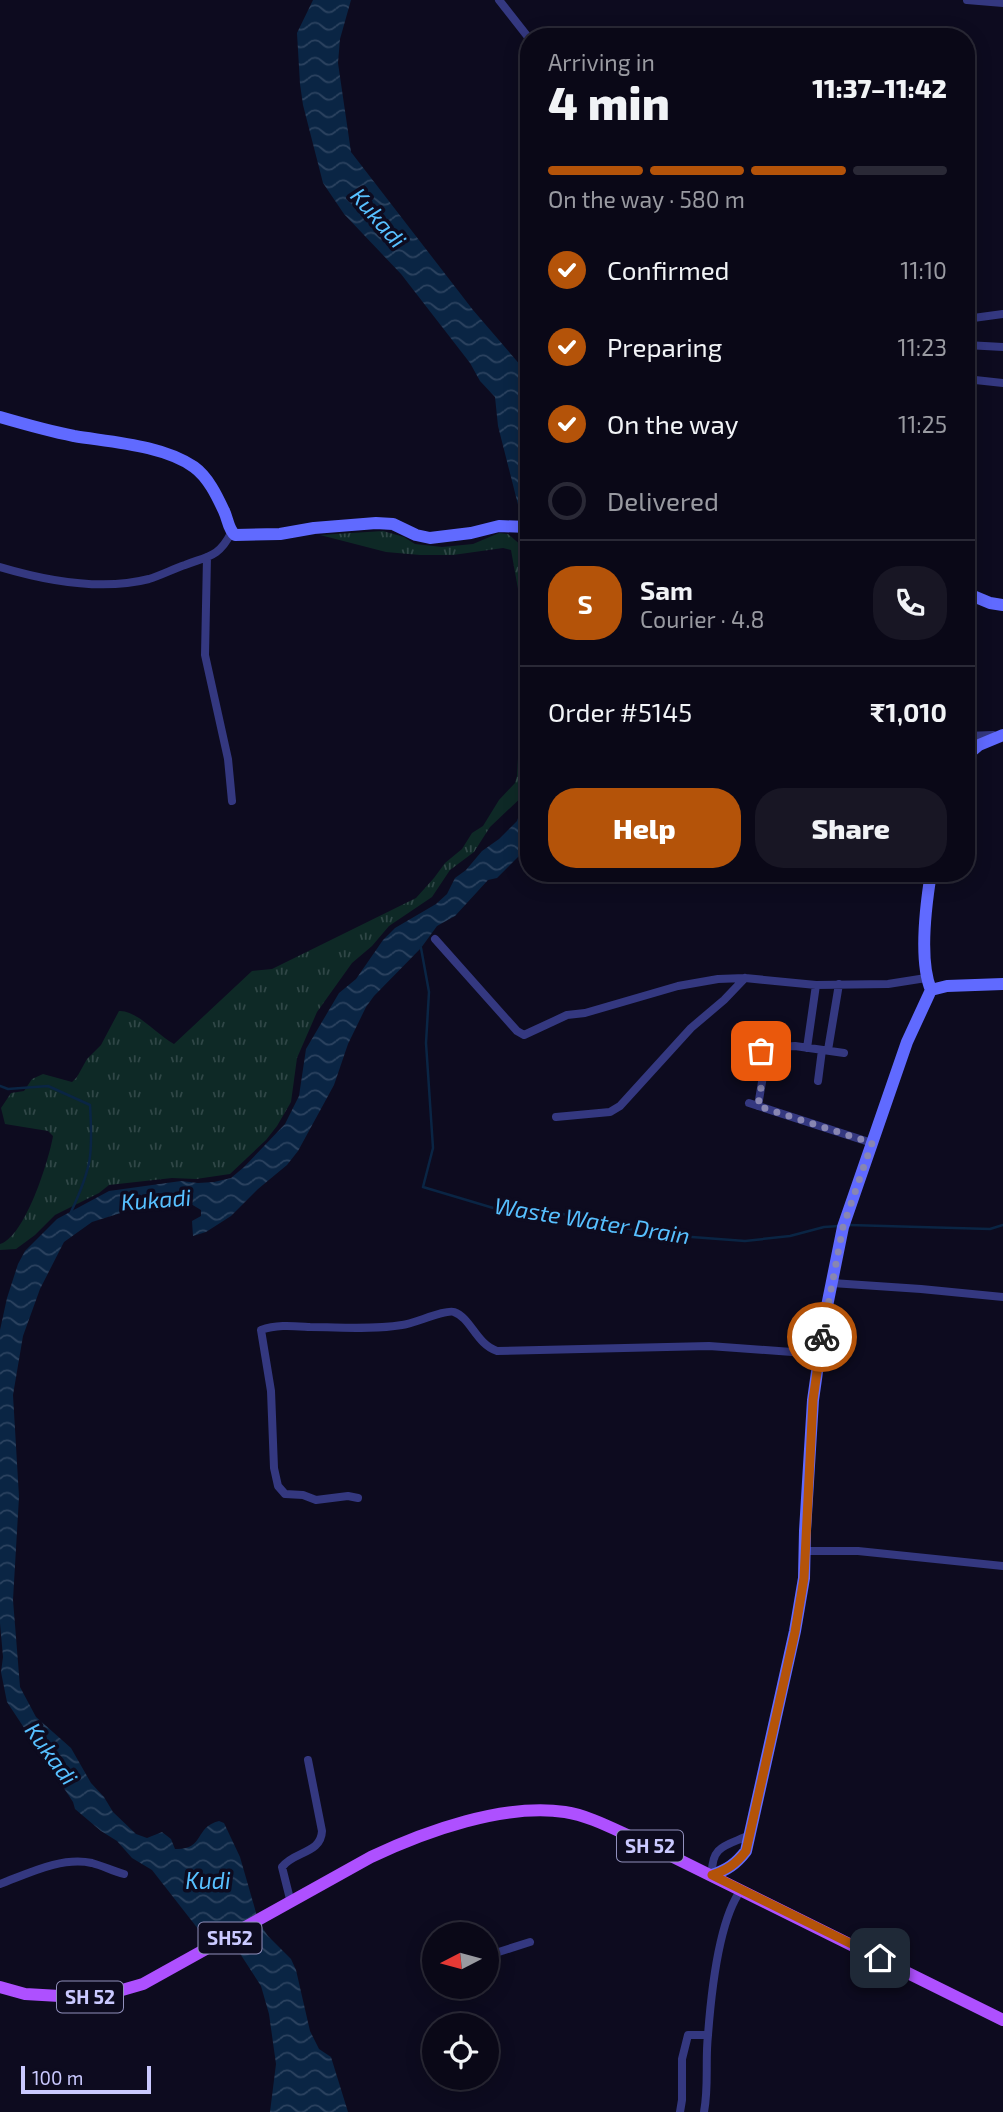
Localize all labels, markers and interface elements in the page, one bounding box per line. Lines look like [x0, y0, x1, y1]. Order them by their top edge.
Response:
text: Arriving in [548, 48, 655, 76]
text: 11:37–11:42 [812, 72, 947, 103]
text: 4 min [548, 74, 670, 129]
water label: Kukadi [345, 182, 413, 253]
text: On the way · 580 m [548, 185, 745, 213]
icon: check [548, 251, 586, 289]
text: Confirmed [607, 254, 730, 285]
text: 11:10 [900, 256, 947, 284]
icon: check [548, 328, 586, 366]
text: Preparing [607, 331, 722, 362]
text: 11:23 [898, 333, 947, 361]
icon: check [548, 405, 586, 443]
text: On the way [607, 408, 738, 439]
text: 11:25 [898, 410, 947, 438]
text: Delivered [607, 485, 719, 516]
button: phone [873, 566, 947, 640]
text: Sam [640, 574, 693, 605]
text: S [577, 588, 593, 619]
text: Courier · 4.8 [640, 605, 764, 633]
text: Order #5145 [548, 696, 692, 727]
text: ₹1,010 [870, 696, 947, 727]
button: Help [548, 788, 741, 868]
button: Share [755, 788, 947, 868]
pin [731, 1021, 791, 1081]
icon: bag [742, 1032, 780, 1070]
water label: Kukadi [120, 1183, 192, 1215]
water label: Waste Water Drain [492, 1191, 692, 1249]
courier [787, 1302, 857, 1372]
icon: bike [803, 1318, 841, 1356]
water label: Kukadi [20, 1717, 84, 1790]
road number: SH 52 [617, 1830, 683, 1862]
water label: Kudi [185, 1866, 231, 1894]
road number: SH52 [198, 1922, 262, 1954]
north arrow [422, 1922, 499, 1998]
map controls [422, 1922, 499, 2090]
pin [850, 1928, 910, 1988]
icon: home [861, 1939, 899, 1977]
road number: SH 52 [57, 1982, 123, 2012]
button: locate [422, 2013, 499, 2090]
scale bar [21, 2063, 150, 2095]
text: 100 m [32, 2066, 83, 2089]

